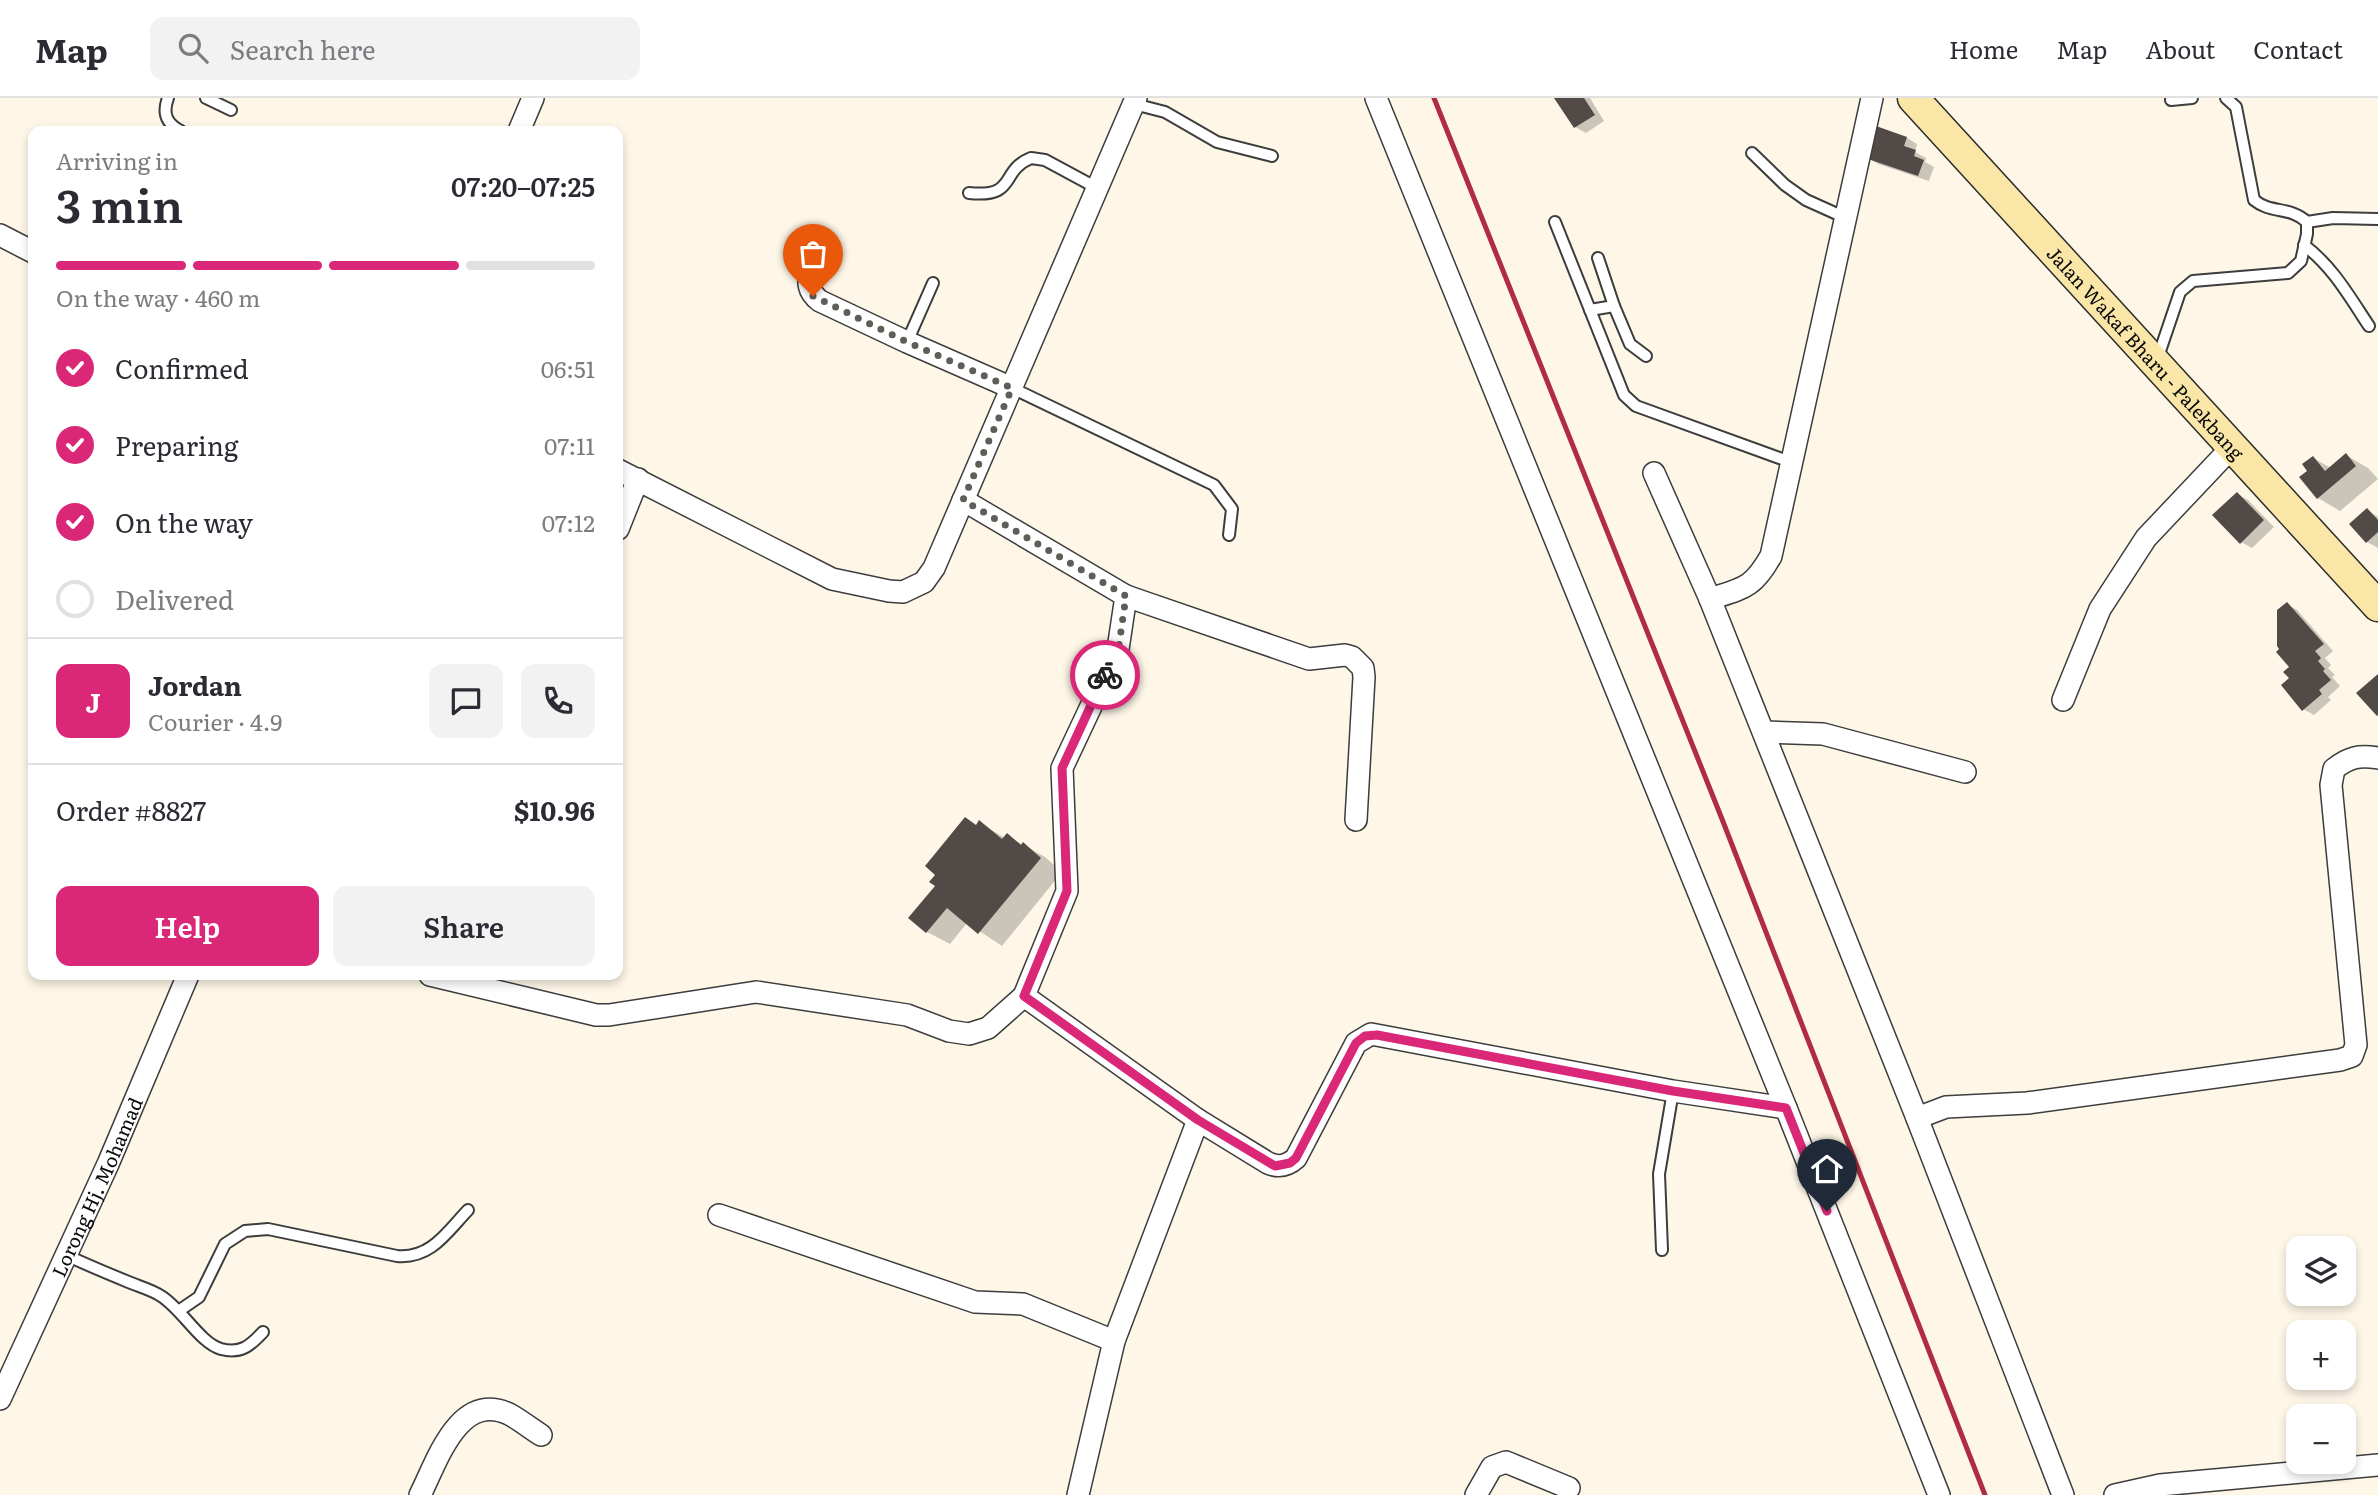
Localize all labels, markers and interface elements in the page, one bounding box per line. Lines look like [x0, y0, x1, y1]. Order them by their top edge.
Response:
search box [150, 17, 640, 80]
text: Map [35, 24, 108, 73]
icon: search [174, 29, 212, 67]
text: Search here [230, 29, 376, 68]
text: Home [1949, 31, 2018, 66]
text: Map [2056, 31, 2107, 66]
text: About [2145, 31, 2215, 66]
text: Contact [2253, 31, 2343, 66]
text: Arriving in [56, 143, 178, 177]
text: 07:20–07:25 [451, 166, 595, 205]
text: 3 min [56, 169, 183, 237]
pin [783, 224, 843, 296]
icon: bag [794, 235, 832, 273]
street label: Jalan Wakaf Bharu - Palekbang [2041, 239, 2251, 466]
text: On the way · 460 m [56, 280, 260, 314]
text: Confirmed [115, 348, 249, 387]
icon: check [56, 349, 94, 387]
text: 06:51 [541, 351, 595, 385]
text: Preparing [115, 425, 238, 464]
icon: check [56, 426, 94, 464]
text: 07:11 [544, 428, 595, 462]
text: On the way [115, 502, 253, 541]
icon: check [56, 503, 94, 541]
text: 07:12 [542, 505, 595, 539]
text: Delivered [115, 579, 234, 618]
courier [1070, 640, 1140, 710]
icon: bike [1086, 656, 1124, 694]
button: chat [429, 664, 503, 738]
button: phone [521, 664, 595, 738]
text: Jordan [148, 665, 242, 704]
text: J [86, 682, 100, 721]
text: Courier · 4.9 [148, 704, 282, 738]
text: Order #8827 [56, 790, 206, 829]
text: $10.96 [514, 790, 595, 829]
button: Help [56, 886, 319, 966]
button: Share [333, 886, 595, 966]
street label: Lorong Hj. Mohamad [44, 1092, 149, 1281]
pin [1797, 1139, 1857, 1211]
icon: home [1808, 1150, 1846, 1188]
map controls [2286, 1236, 2356, 1474]
button: layers [2286, 1236, 2356, 1306]
button: + [2286, 1320, 2356, 1390]
button: − [2286, 1404, 2356, 1474]

